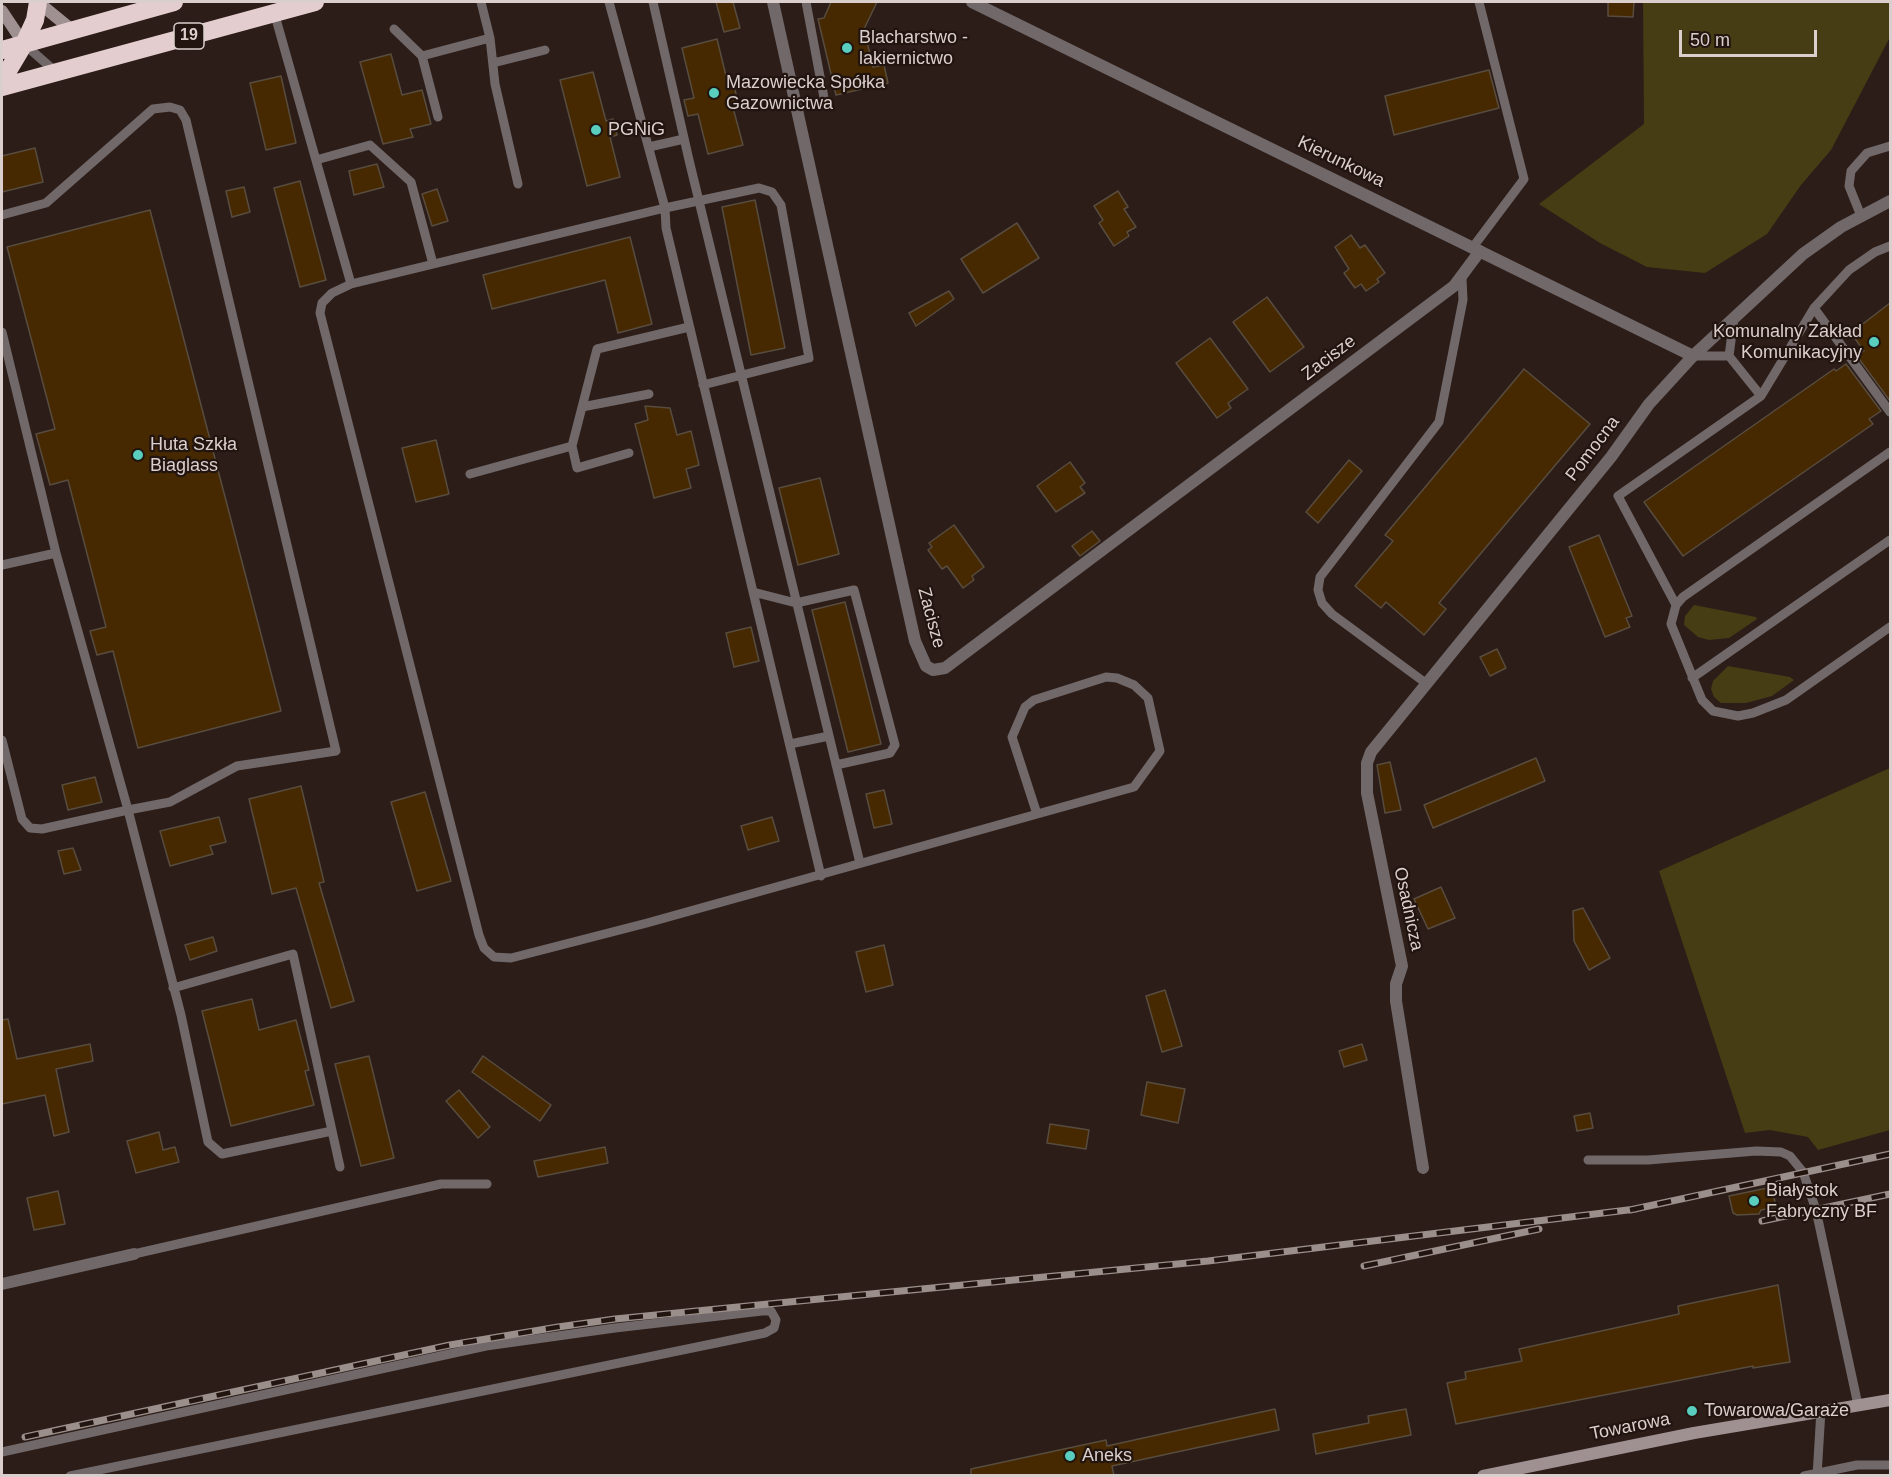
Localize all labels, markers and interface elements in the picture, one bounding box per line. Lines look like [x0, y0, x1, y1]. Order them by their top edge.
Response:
scale bar [1682, 18, 1820, 56]
road number: 19 [174, 23, 204, 49]
place label: Blacharstwo - lakiernictwo [859, 27, 968, 70]
text: 50 m [1690, 30, 1730, 50]
marker: Blacharstwo - lakiernictwo [840, 41, 854, 55]
place label: Mazowiecka Spółka Gazownictwa [726, 72, 885, 115]
marker: Mazowiecka Spółka Gazownictwa [707, 86, 721, 100]
place label: PGNiG [608, 119, 665, 141]
marker: PGNiG [589, 123, 603, 137]
street label: Kierunkowa [1294, 132, 1388, 192]
place label: Komunalny Zakład Komunikacyjny [1713, 321, 1862, 364]
street label: Zacisze [1298, 331, 1360, 385]
marker: Komunalny Zakład Komunikacyjny [1867, 335, 1881, 349]
street label: Pomocna [1561, 412, 1625, 486]
place label: Huta Szkła Biaglass [150, 434, 237, 476]
marker: Huta Szkła Biaglass [131, 448, 145, 462]
street label: Zacisze [913, 585, 949, 651]
street label: Osadnicza [1389, 865, 1427, 953]
place label: Białystok Fabryczny BF [1766, 1180, 1877, 1222]
marker: Białystok Fabryczny BF [1747, 1194, 1761, 1208]
place label: Towarowa/Garaże [1704, 1400, 1849, 1422]
marker: Towarowa/Garaże [1685, 1404, 1699, 1418]
street label: Towarowa [1588, 1409, 1672, 1445]
place label: Aneks [1082, 1445, 1132, 1467]
marker: Aneks [1063, 1449, 1077, 1463]

